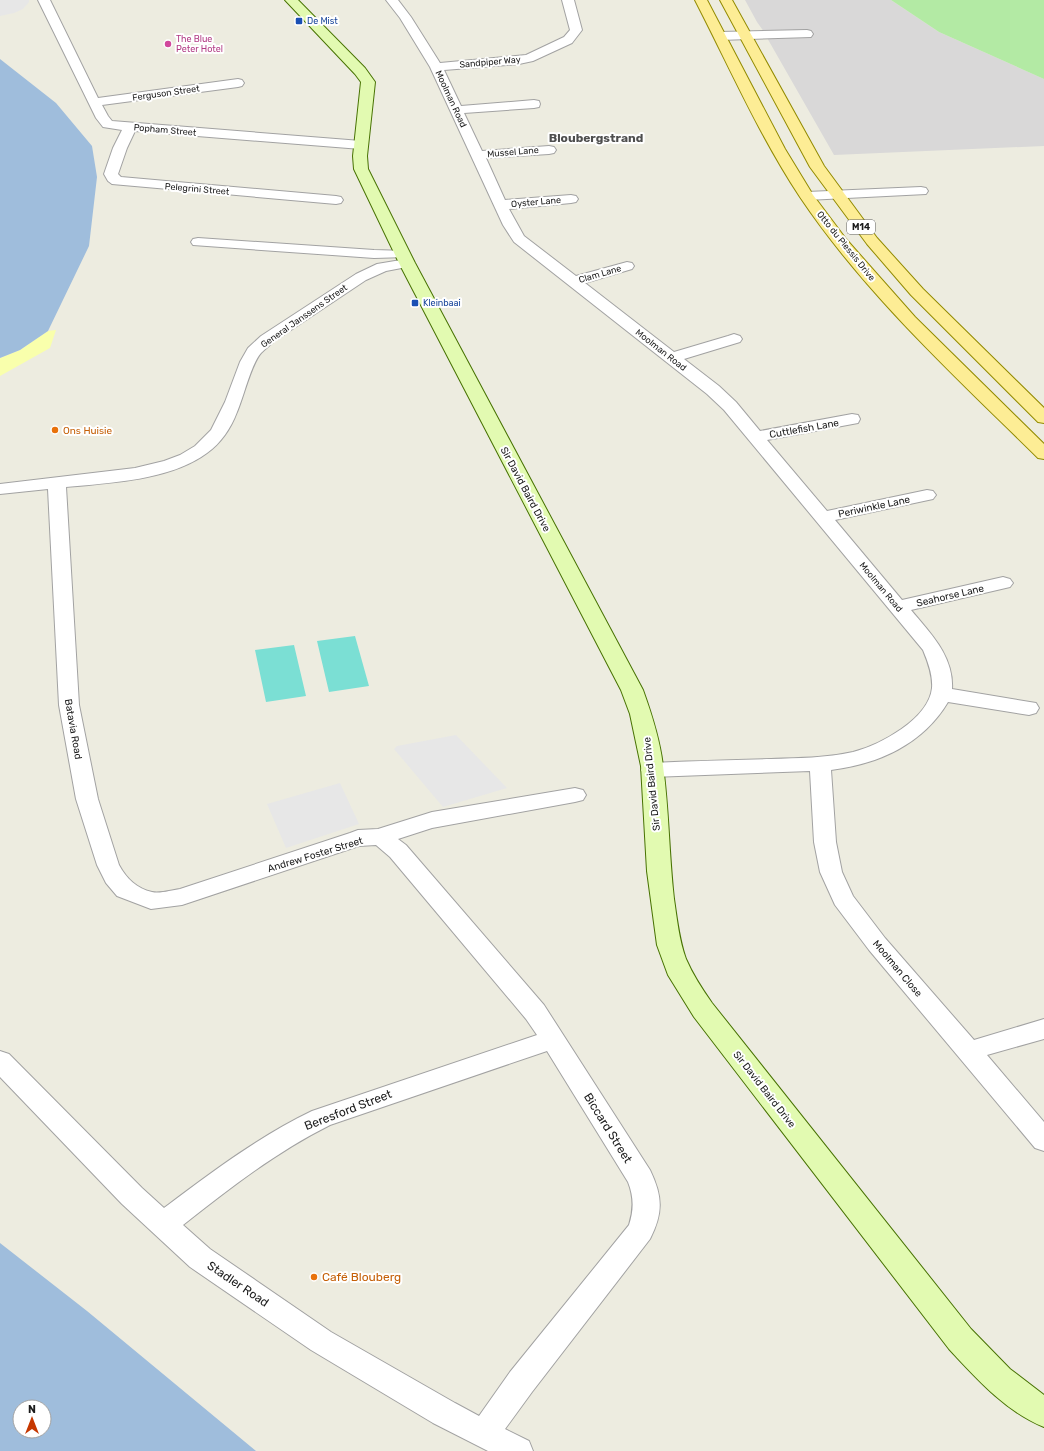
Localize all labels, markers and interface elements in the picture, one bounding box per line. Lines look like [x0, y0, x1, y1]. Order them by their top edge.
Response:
marker: De Mist [294, 16, 304, 26]
place label: De Mist [307, 16, 338, 26]
place label: The Blue Peter Hotel [176, 34, 223, 54]
marker: The Blue Peter Hotel [163, 39, 173, 49]
street label: Sandpiper Way [459, 54, 521, 70]
street label: Moolman Road [433, 69, 469, 129]
street label: Ferguson Street [132, 83, 201, 103]
street label: Popham Street [133, 122, 197, 138]
district label: Bloubergstrand [549, 131, 643, 145]
street label: Mussel Lane [487, 145, 539, 159]
street label: Pelegrini Street [164, 181, 230, 197]
street label: Oyster Lane [511, 195, 561, 209]
street label: Otto du Plessis Drive [815, 209, 877, 283]
road number: M14 [847, 220, 875, 234]
street label: Clam Lane [578, 263, 622, 285]
street label: General Janssens Street [259, 282, 349, 350]
marker: Kleinbaai [410, 298, 420, 308]
place label: Kleinbaai [423, 298, 461, 308]
street label: Moolman Road [634, 327, 688, 373]
street label: Cuttlefish Lane [768, 417, 840, 441]
marker: Ons Huisie [50, 425, 60, 435]
place label: Ons Huisie [63, 425, 112, 437]
street label: Sir David Baird Drive [498, 445, 553, 534]
street label: Periwinkle Lane [837, 493, 912, 520]
street label: Moolman Road [857, 560, 905, 614]
street label: Seahorse Lane [915, 582, 986, 610]
street label: Batavia Road [62, 698, 84, 760]
street label: Sir David Baird Drive [641, 736, 663, 831]
street label: Andrew Foster Street [266, 835, 365, 875]
street label: Moolman Close [870, 938, 925, 1000]
street label: Sir David Baird Drive [731, 1049, 798, 1131]
street label: Beresford Street [302, 1087, 394, 1133]
street label: Biccard Street [581, 1090, 635, 1166]
street label: Stadler Road [205, 1258, 271, 1310]
place label: Café Blouberg [322, 1270, 401, 1284]
marker: Café Blouberg [309, 1272, 319, 1282]
north arrow [12, 1399, 52, 1439]
text: N [28, 1403, 36, 1416]

